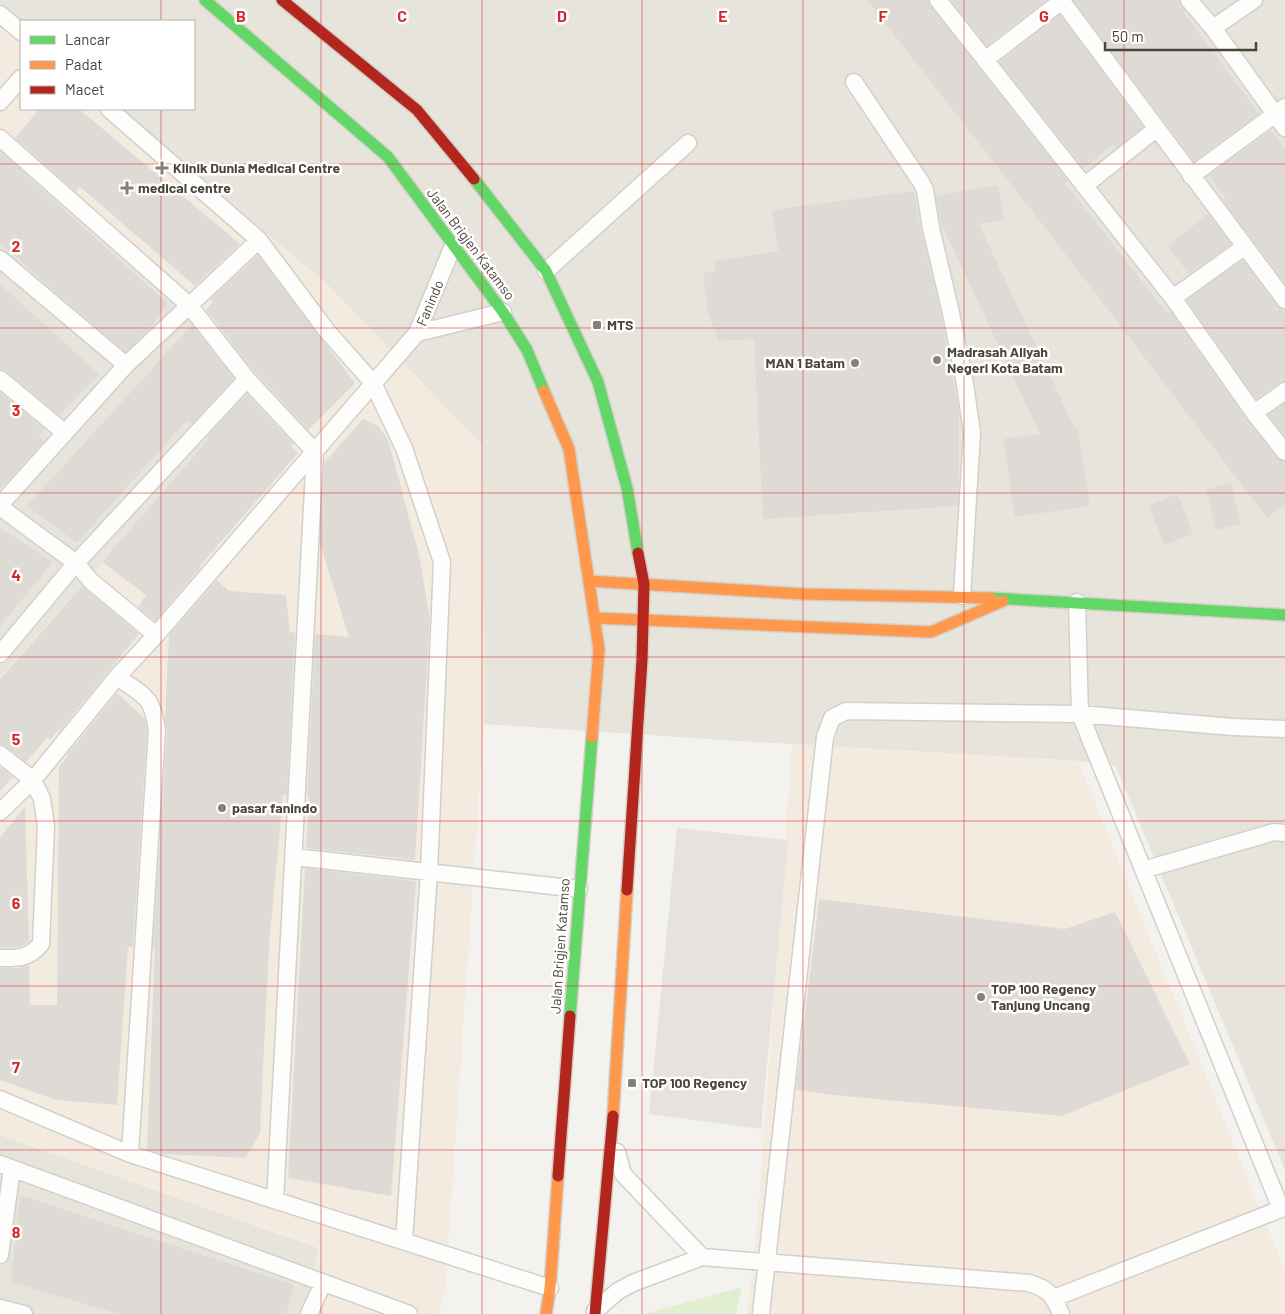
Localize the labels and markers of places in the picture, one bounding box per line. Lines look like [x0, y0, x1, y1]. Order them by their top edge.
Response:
place label: Klinik Dunia Medical Centre [173, 159, 340, 176]
marker: Klinik Dunia Medical Centre [155, 161, 169, 175]
place label: medical centre [138, 179, 231, 196]
marker: medical centre [120, 181, 134, 195]
place label: MTS [607, 316, 633, 333]
marker: MTS [591, 319, 603, 331]
place label: Madrasah Aliyah Negeri Kota Batam [947, 343, 1063, 376]
place label: MAN 1 Batam [765, 354, 845, 371]
marker: Madrasah Aliyah Negeri Kota Batam [931, 354, 943, 366]
marker: MAN 1 Batam [849, 357, 861, 369]
place label: pasar fanindo [232, 799, 317, 816]
marker: pasar fanindo [216, 802, 228, 814]
place label: TOP 100 Regency Tanjung Uncang [991, 980, 1096, 1013]
marker: TOP 100 Regency Tanjung Uncang [975, 991, 987, 1003]
place label: TOP 100 Regency [642, 1074, 747, 1091]
marker: TOP 100 Regency [626, 1077, 638, 1089]

